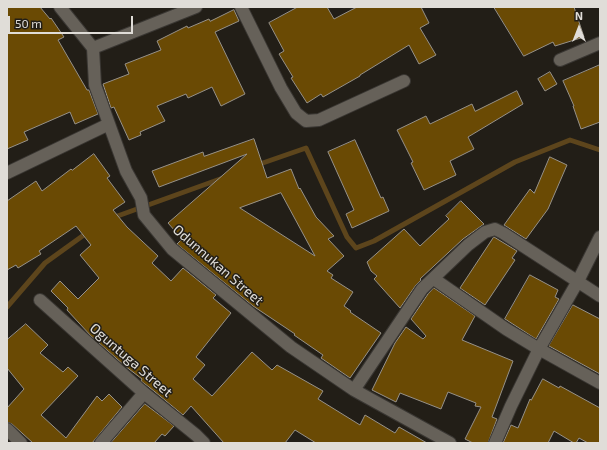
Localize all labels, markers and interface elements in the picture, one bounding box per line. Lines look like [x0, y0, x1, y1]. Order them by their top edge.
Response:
scale bar [10, 8, 135, 34]
north arrow [559, 8, 599, 48]
text: N [575, 9, 583, 22]
text: 50 m [15, 16, 42, 30]
street label: Odunnukan Street [169, 221, 267, 309]
street label: Oguntuga Street [86, 320, 176, 400]

